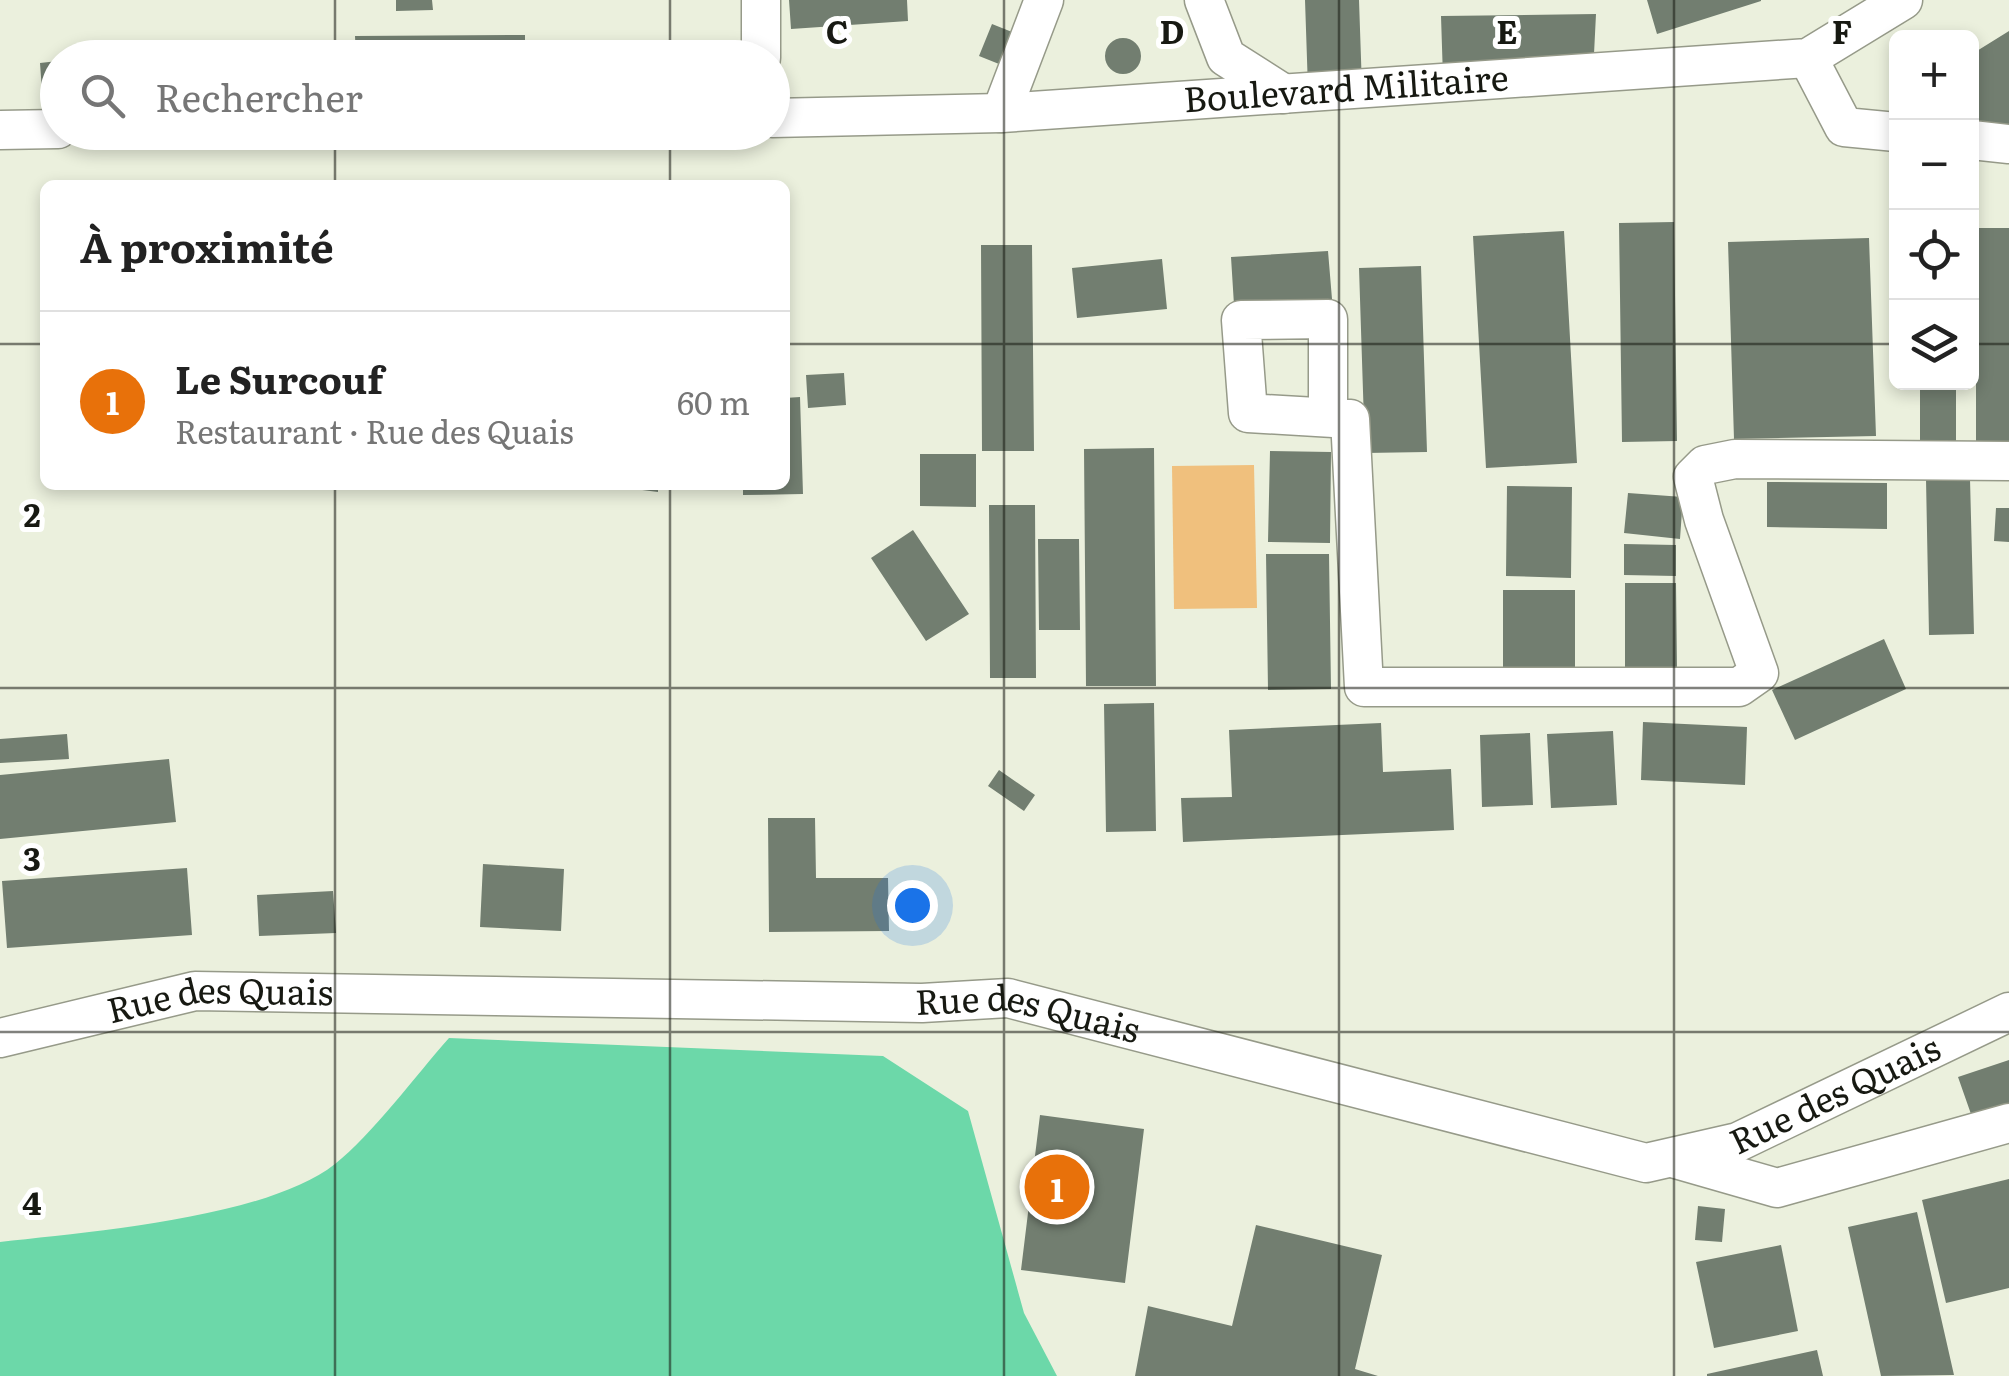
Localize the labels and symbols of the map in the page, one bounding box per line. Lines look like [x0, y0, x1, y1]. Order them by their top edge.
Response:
text: C [826, 6, 848, 54]
text: D [1160, 6, 1184, 54]
text: E [1496, 6, 1518, 54]
text: F [1832, 6, 1852, 54]
street label: Boulevard Militaire [1182, 49, 1510, 123]
text: 2 [23, 489, 41, 537]
text: 3 [23, 833, 41, 881]
your location [887, 880, 938, 931]
street label: Rue des Quais [101, 962, 334, 1034]
street label: Rue des Quais [914, 969, 1146, 1054]
street label: Rue des Quais [1720, 1020, 1948, 1165]
pin: 1 [1024, 1150, 1090, 1224]
text: 4 [22, 1177, 42, 1225]

